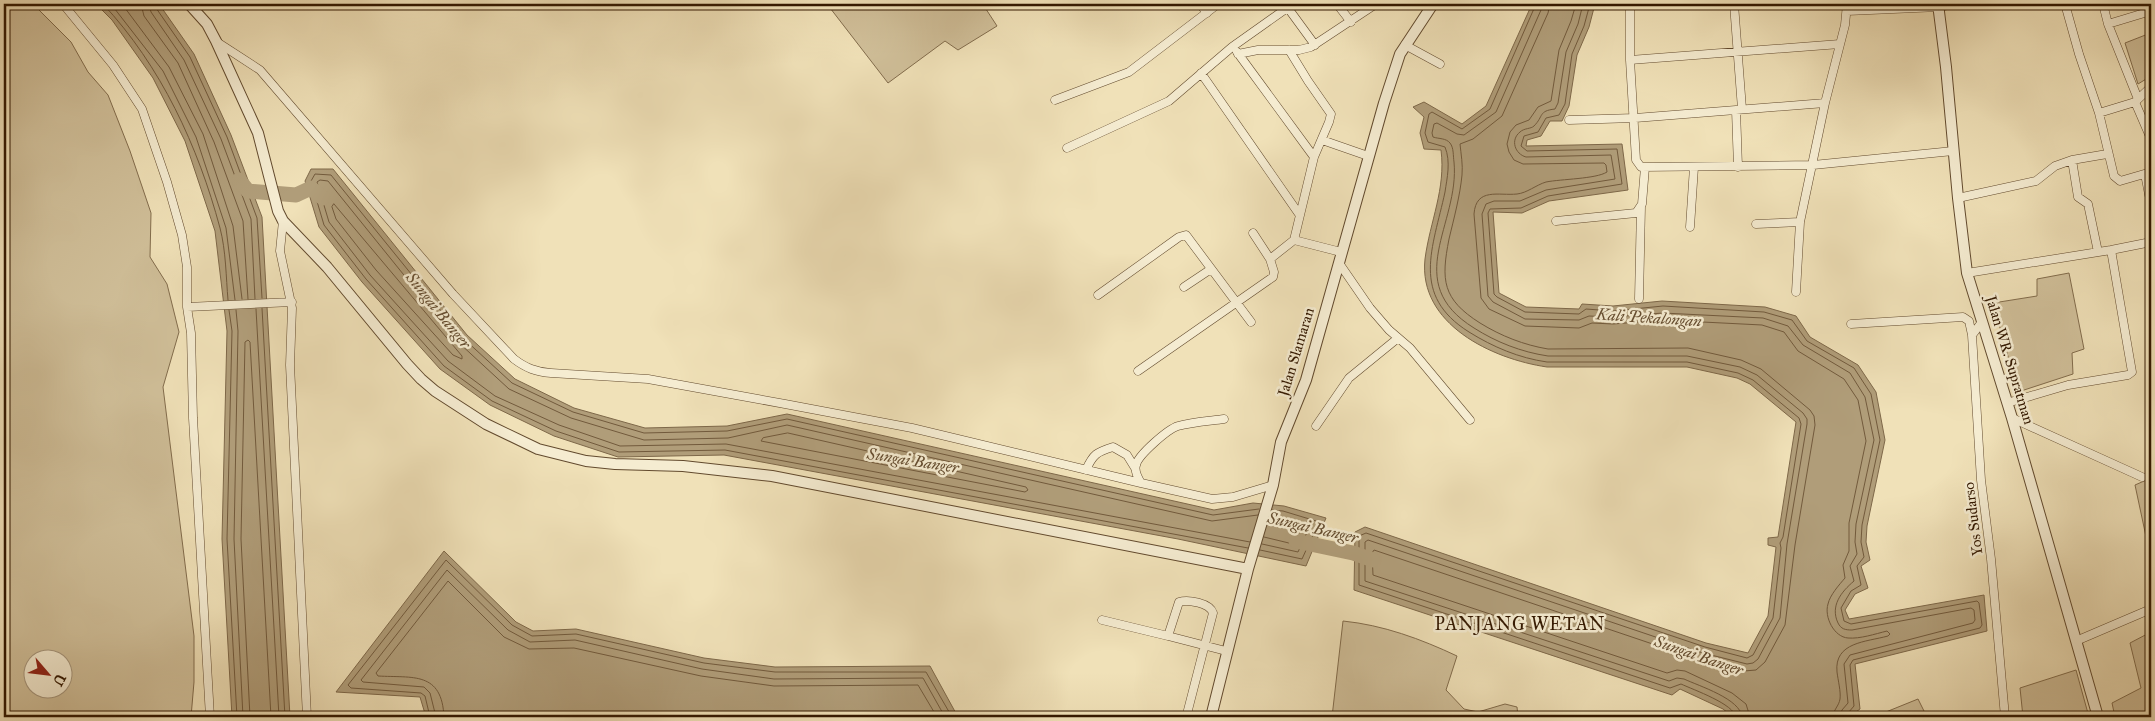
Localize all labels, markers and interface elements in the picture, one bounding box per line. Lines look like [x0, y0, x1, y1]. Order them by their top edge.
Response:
water label: Sungai Banger [401, 268, 476, 353]
street label: Jalan WR. Supratman [1980, 292, 2038, 427]
water label: Kali Pekalongan [1595, 304, 1703, 331]
street label: Jalan Slamaran [1273, 305, 1319, 401]
water label: Sungai Banger [865, 444, 961, 477]
street label: Yos Sudarso [1960, 481, 1986, 557]
water label: Sungai Banger [1265, 508, 1361, 547]
district label: PANJANG WETAN [1435, 613, 1605, 636]
water label: Sungai Banger [1651, 631, 1747, 680]
north arrow [22, 648, 72, 698]
text: U [48, 671, 69, 690]

